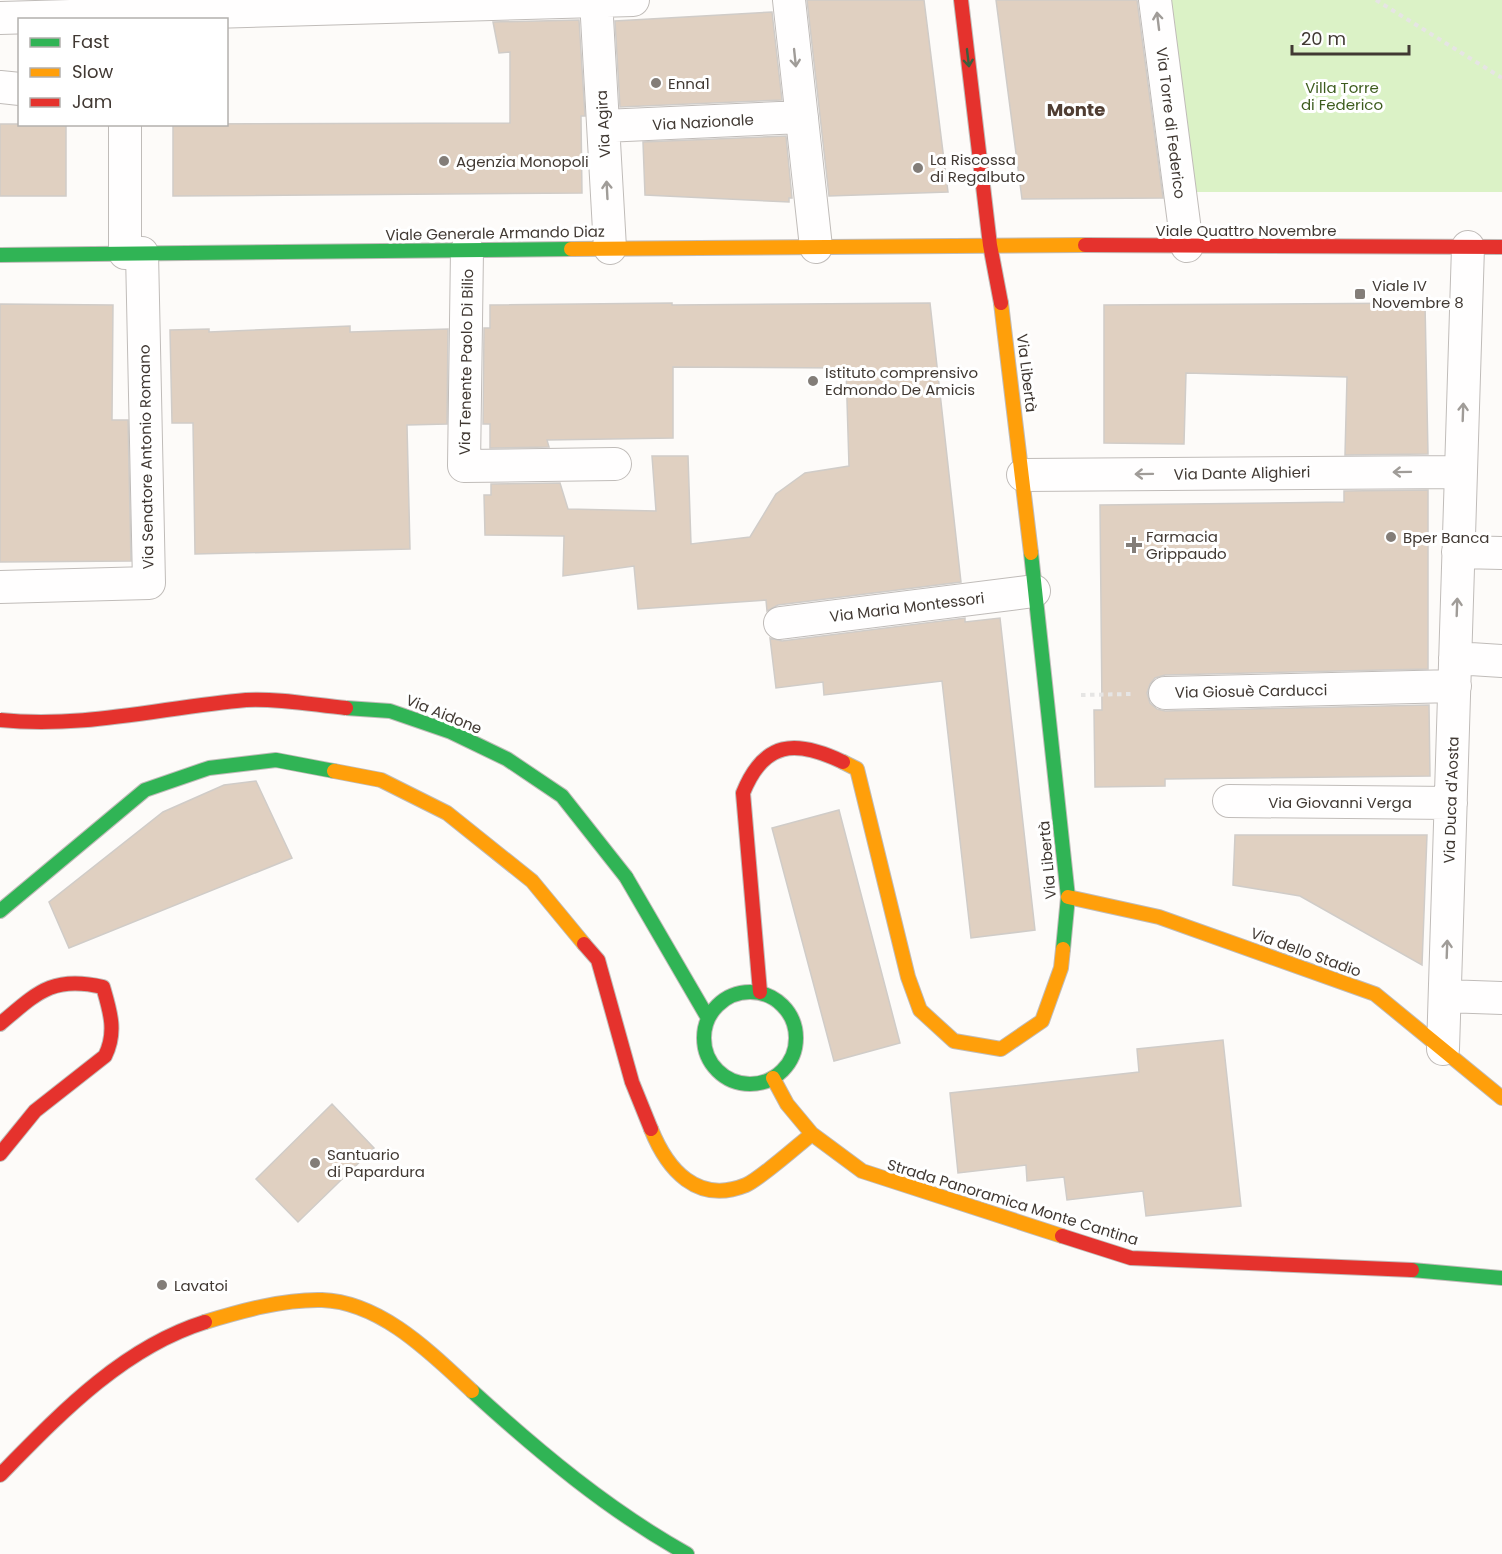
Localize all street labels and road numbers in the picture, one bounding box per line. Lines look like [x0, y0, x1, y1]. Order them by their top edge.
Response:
street label: Via Torre di Federico [1151, 46, 1191, 200]
street label: Via Agira [591, 90, 615, 158]
street label: Via Nazionale [652, 109, 754, 135]
street label: Viale Quattro Novembre [1156, 220, 1337, 241]
street label: Viale Generale Armando Diaz [385, 221, 605, 245]
street label: Via Tenente Paolo Di Bilio [454, 269, 478, 455]
street label: Via Libertà [1012, 333, 1042, 413]
street label: Via Senatore Antonio Romano [134, 344, 158, 570]
street label: Via Dante Alighieri [1174, 461, 1310, 485]
street label: Via Maria Montessori [828, 587, 986, 627]
street label: Via Giosuè Carducci [1175, 679, 1327, 703]
street label: Via Aidone [403, 689, 485, 739]
street label: Via Duca d'Aosta [1438, 736, 1464, 864]
street label: Via Giovanni Verga [1268, 792, 1412, 813]
street label: Via Libertà [1033, 820, 1061, 900]
street label: Via dello Stadio [1248, 922, 1364, 982]
street label: Strada Panoramica Monte Cantina [885, 1154, 1141, 1250]

